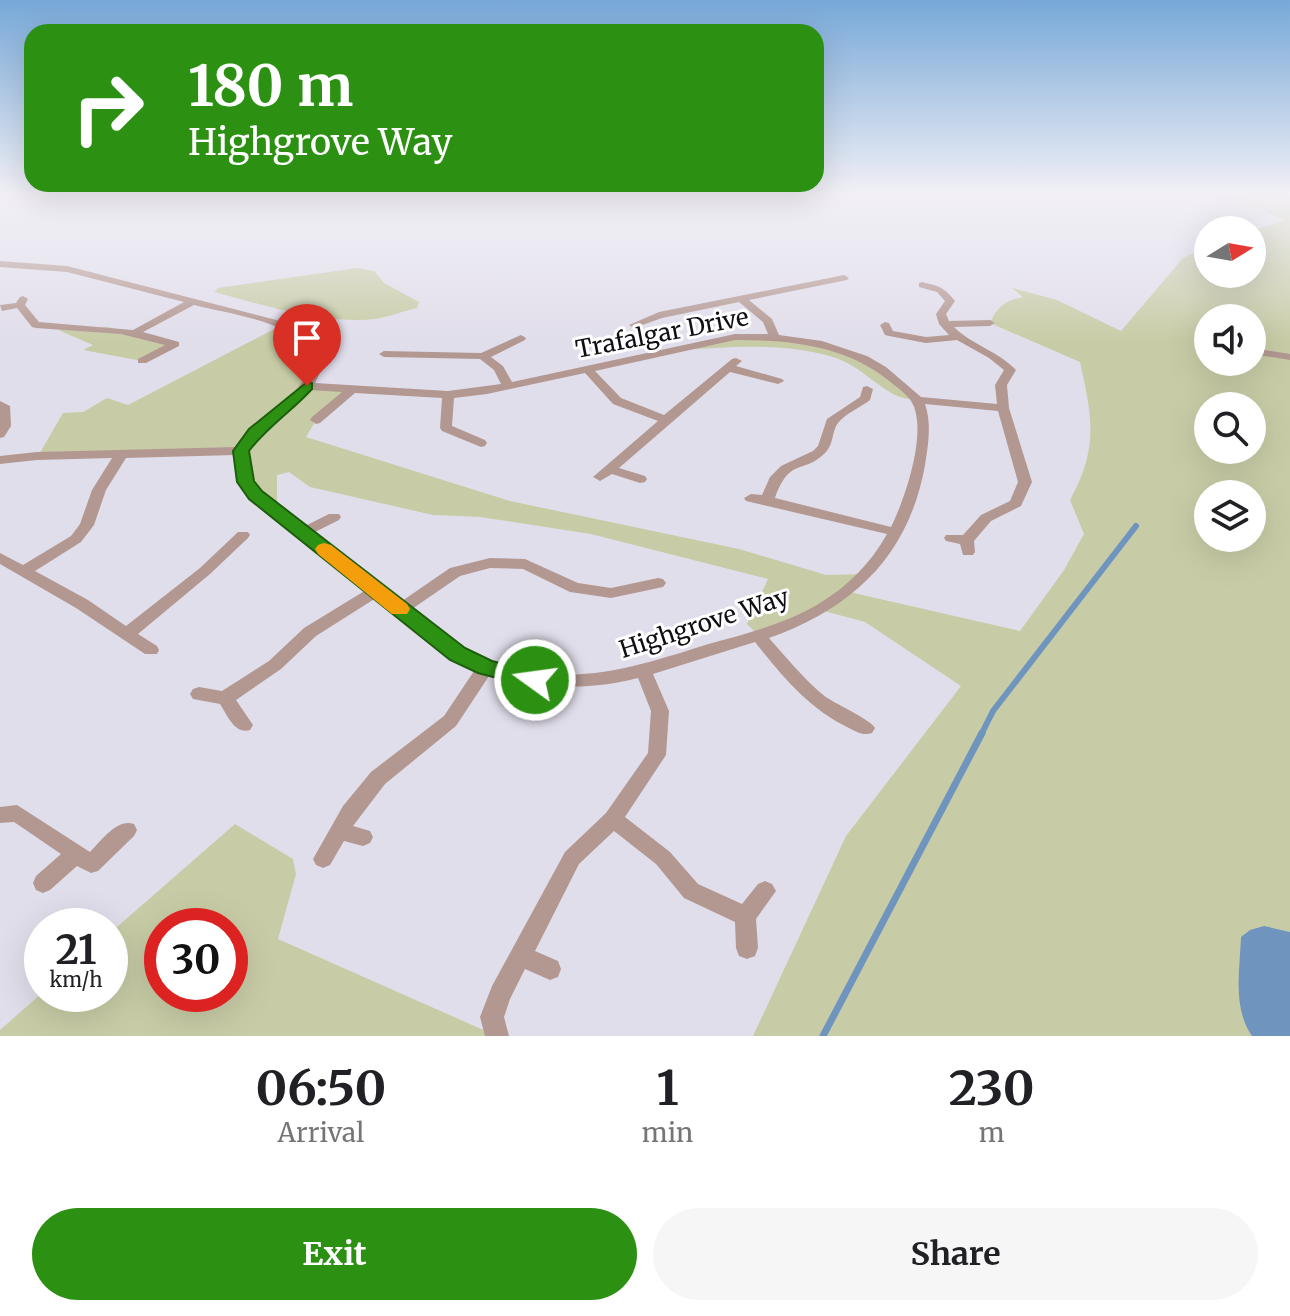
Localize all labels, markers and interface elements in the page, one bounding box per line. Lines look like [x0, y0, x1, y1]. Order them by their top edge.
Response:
text: 180 m [188, 51, 353, 121]
icon: right [56, 56, 160, 160]
text: Highgrove Way [188, 120, 452, 165]
north arrow [1194, 216, 1266, 288]
map controls [1194, 216, 1266, 552]
street label: Trafalgar Drive [573, 301, 751, 365]
pin [273, 304, 341, 386]
button: sound [1194, 304, 1266, 376]
icon: arrive [285, 316, 329, 360]
button: search [1194, 392, 1266, 464]
button: layers [1194, 480, 1266, 552]
street label: Highgrove Way [615, 581, 793, 665]
position arrow [493, 638, 577, 722]
speed limit sign: 30 [144, 908, 248, 1012]
text: 21 [56, 925, 96, 975]
text: km/h [50, 967, 102, 992]
text: 06:50 [255, 1058, 386, 1118]
text: 1 [656, 1058, 679, 1118]
text: 230 [949, 1058, 1035, 1118]
text: Arrival [278, 1116, 364, 1149]
text: min [642, 1116, 693, 1149]
text: m [979, 1116, 1005, 1149]
button: Exit [32, 1208, 637, 1300]
button: Share [653, 1208, 1258, 1300]

